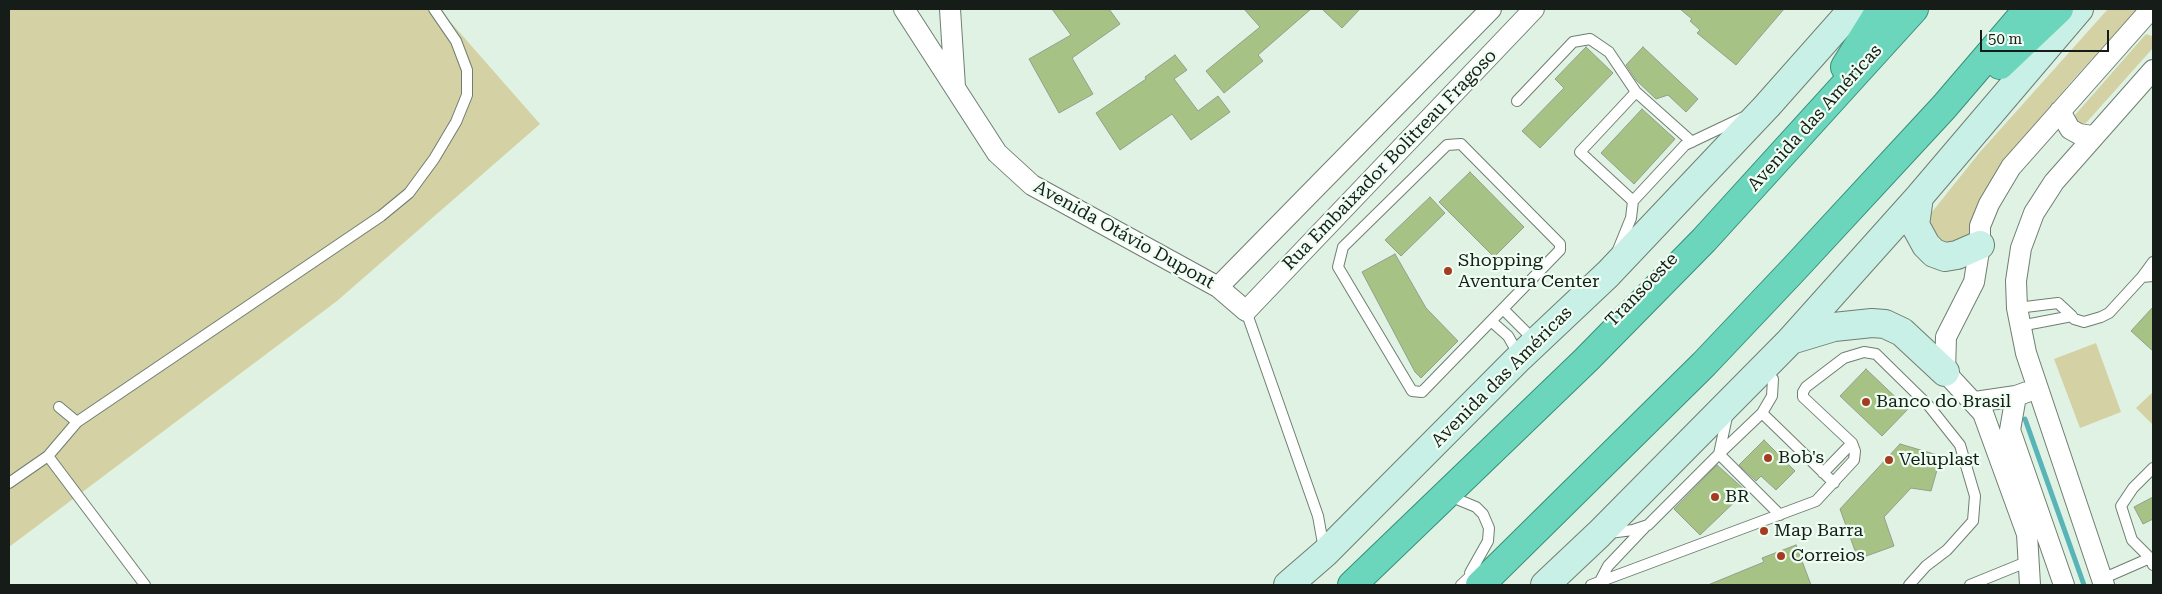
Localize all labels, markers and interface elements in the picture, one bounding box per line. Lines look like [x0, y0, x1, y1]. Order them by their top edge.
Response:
scale bar [1982, 20, 2111, 52]
text: 50 m [1988, 30, 2022, 48]
street label: Avenida das Américas [1743, 40, 1887, 196]
street label: Rua Embaixador Bolitreau Fragoso [1279, 45, 1501, 275]
street label: Avenida Otávio Dupont [1030, 176, 1218, 294]
street label: Transoeste [1601, 248, 1683, 332]
place label: Shopping Aventura Center [1458, 250, 1599, 292]
marker: Shopping Aventura Center [1442, 265, 1454, 277]
street label: Avenida das Américas [1427, 302, 1577, 452]
place label: Banco do Brasil [1876, 391, 2011, 413]
marker: Banco do Brasil [1860, 396, 1872, 408]
place label: Bob's [1778, 447, 1824, 469]
place label: Veluplast [1899, 449, 1979, 471]
marker: Bob's [1762, 452, 1774, 464]
marker: Veluplast [1883, 454, 1895, 466]
place label: BR [1725, 486, 1750, 508]
marker: BR [1709, 491, 1721, 503]
place label: Map Barra [1774, 520, 1863, 542]
marker: Map Barra [1758, 525, 1770, 537]
place label: Correios [1791, 545, 1865, 567]
marker: Correios [1775, 550, 1787, 562]

